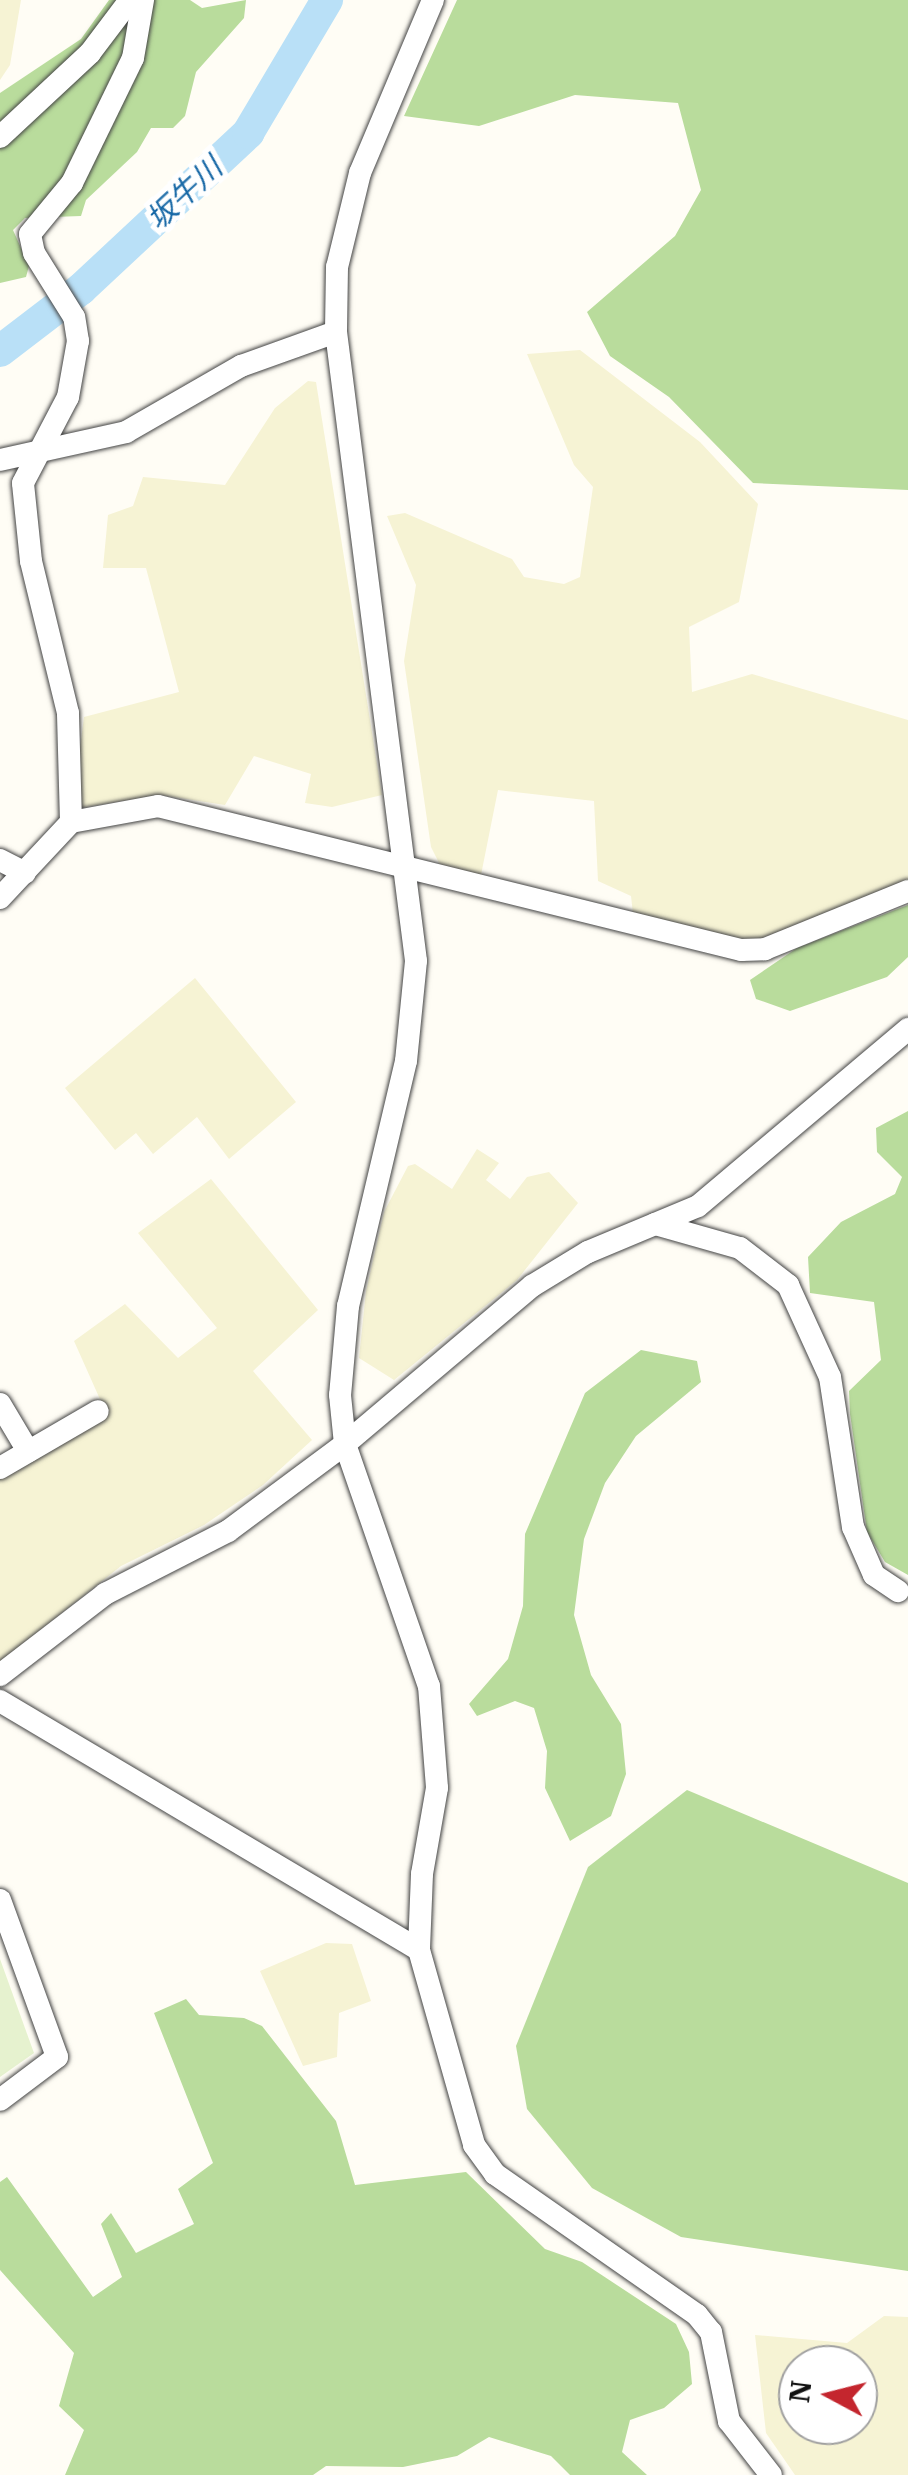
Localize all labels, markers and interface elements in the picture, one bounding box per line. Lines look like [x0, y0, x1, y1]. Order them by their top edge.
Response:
water label: 坂牛川 [139, 149, 229, 237]
north arrow [778, 2345, 878, 2445]
text: N [780, 2378, 819, 2405]

